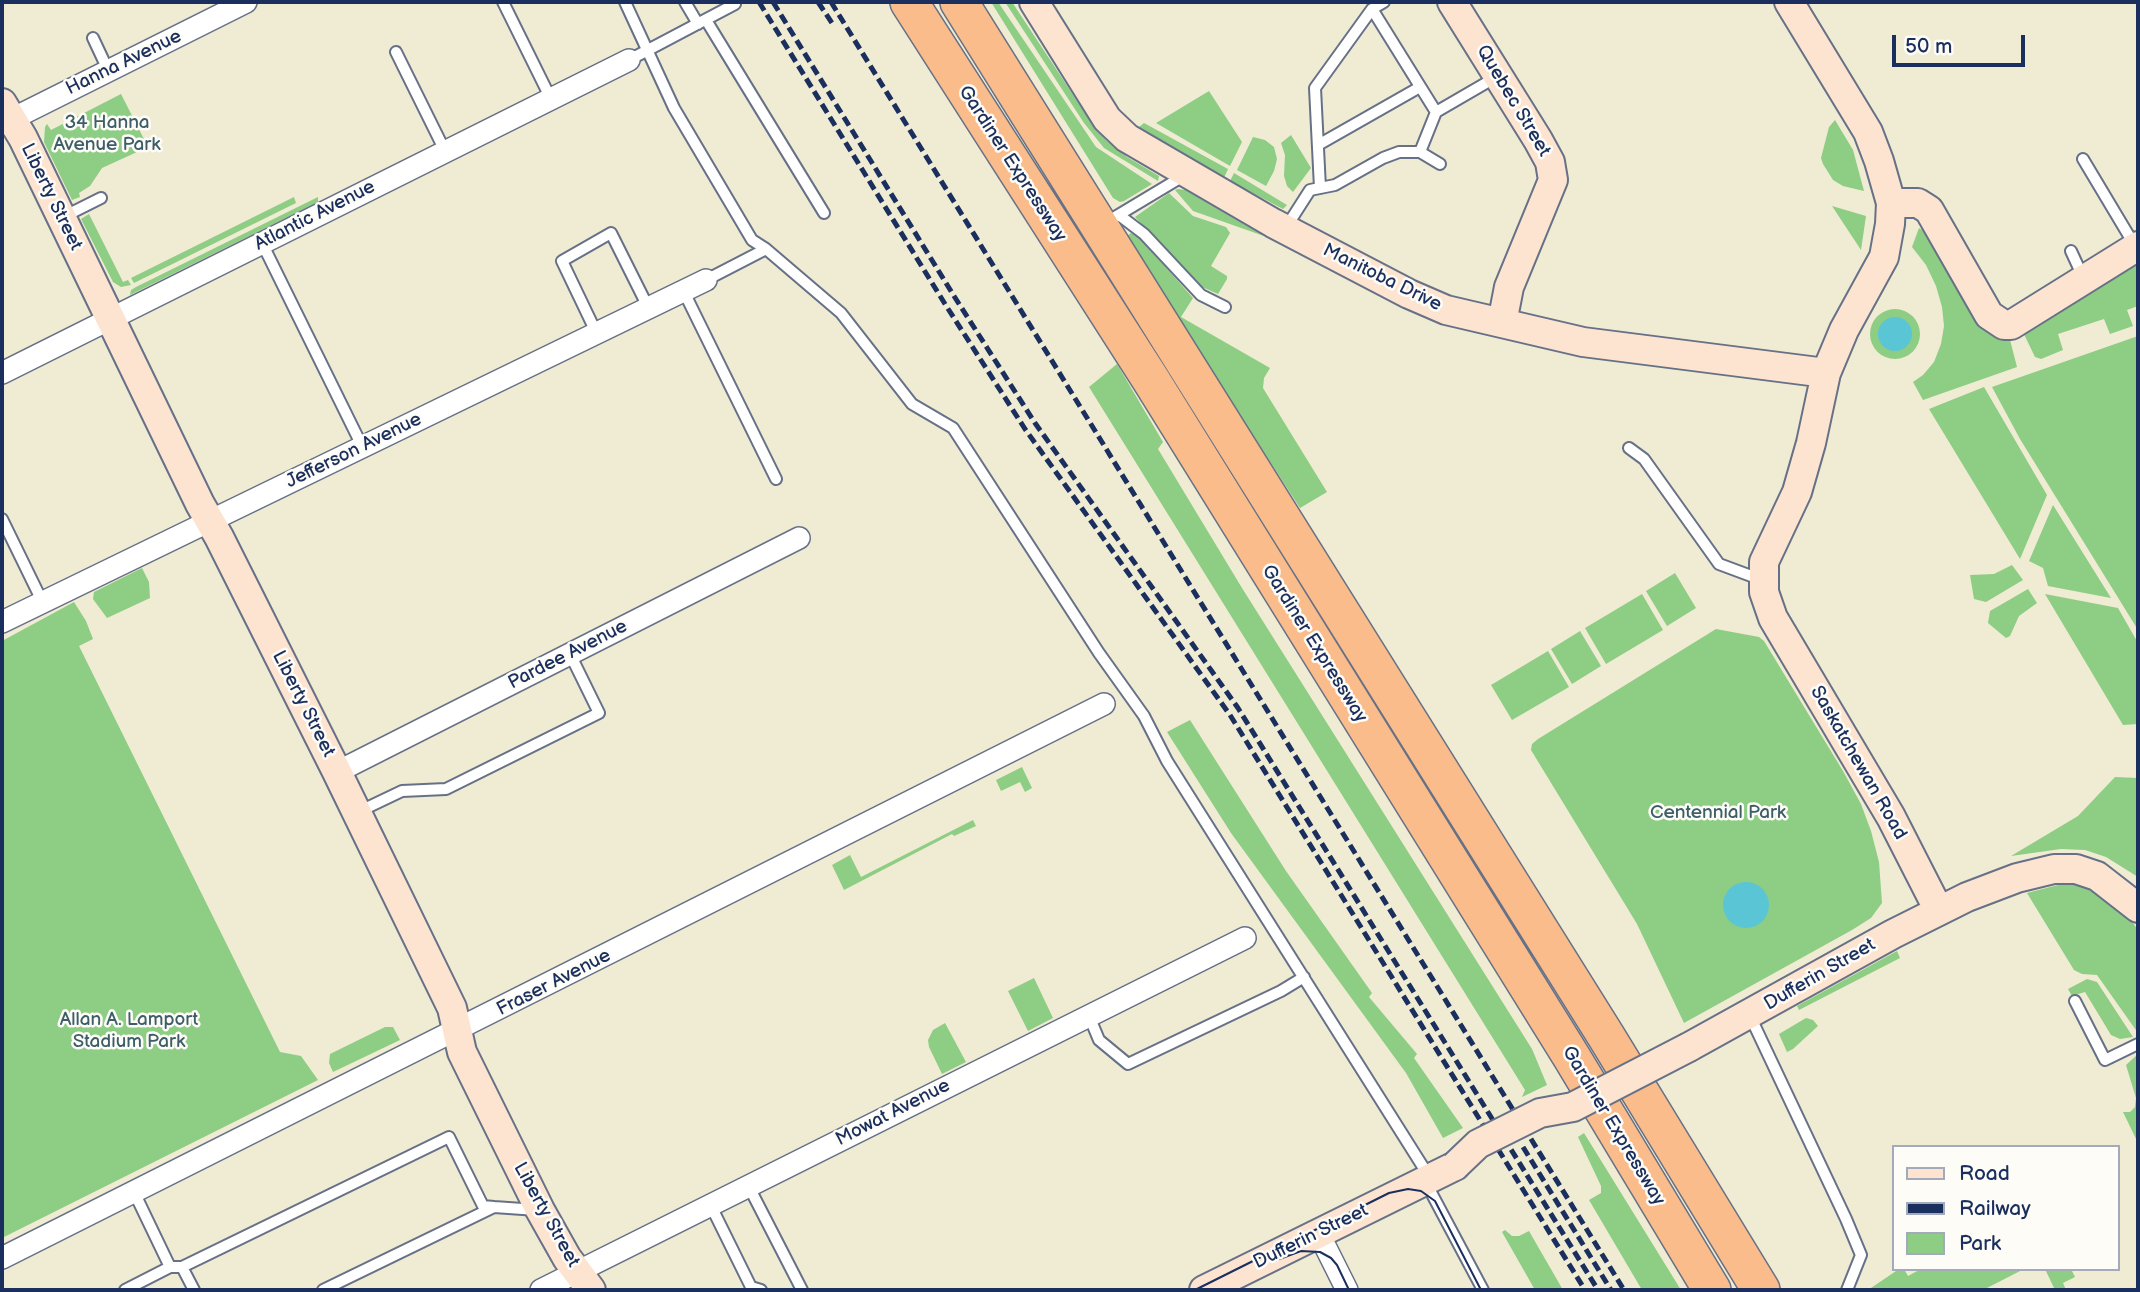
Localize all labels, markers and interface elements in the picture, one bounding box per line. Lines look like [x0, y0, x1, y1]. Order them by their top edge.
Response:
scale bar [1895, 21, 2028, 65]
street label: Hanna Avenue [63, 25, 185, 101]
text: 50 m [1905, 34, 1952, 59]
street label: Quebec Street [1471, 41, 1555, 161]
street label: Gardiner Expressway [953, 82, 1071, 246]
park label: 34 Hanna Avenue Park [53, 112, 161, 156]
street label: Liberty Street [15, 140, 87, 254]
street label: Atlantic Avenue [251, 176, 379, 256]
street label: Manitoba Drive [1319, 239, 1445, 317]
street label: Jefferson Avenue [282, 408, 426, 494]
street label: Gardiner Expressway [1256, 561, 1372, 727]
street label: Pardee Avenue [505, 615, 631, 695]
street label: Liberty Street [266, 647, 340, 761]
street label: Saskatchewan Road [1805, 682, 1911, 844]
park label: Centennial Park [1650, 802, 1786, 824]
street label: Dufferin Street [1760, 934, 1880, 1016]
street label: Fraser Avenue [493, 944, 615, 1022]
park label: Allan A. Lamport Stadium Park [60, 1009, 198, 1053]
street label: Gardiner Expressway [1556, 1042, 1670, 1210]
street label: Mowat Avenue [832, 1074, 954, 1152]
legend [1892, 1145, 2119, 1271]
street label: Liberty Street [508, 1159, 584, 1271]
text: Road [1959, 1161, 2010, 1186]
text: Railway [1959, 1196, 2031, 1221]
street label: Dufferin Street [1250, 1199, 1372, 1275]
text: Park [1959, 1231, 2001, 1256]

